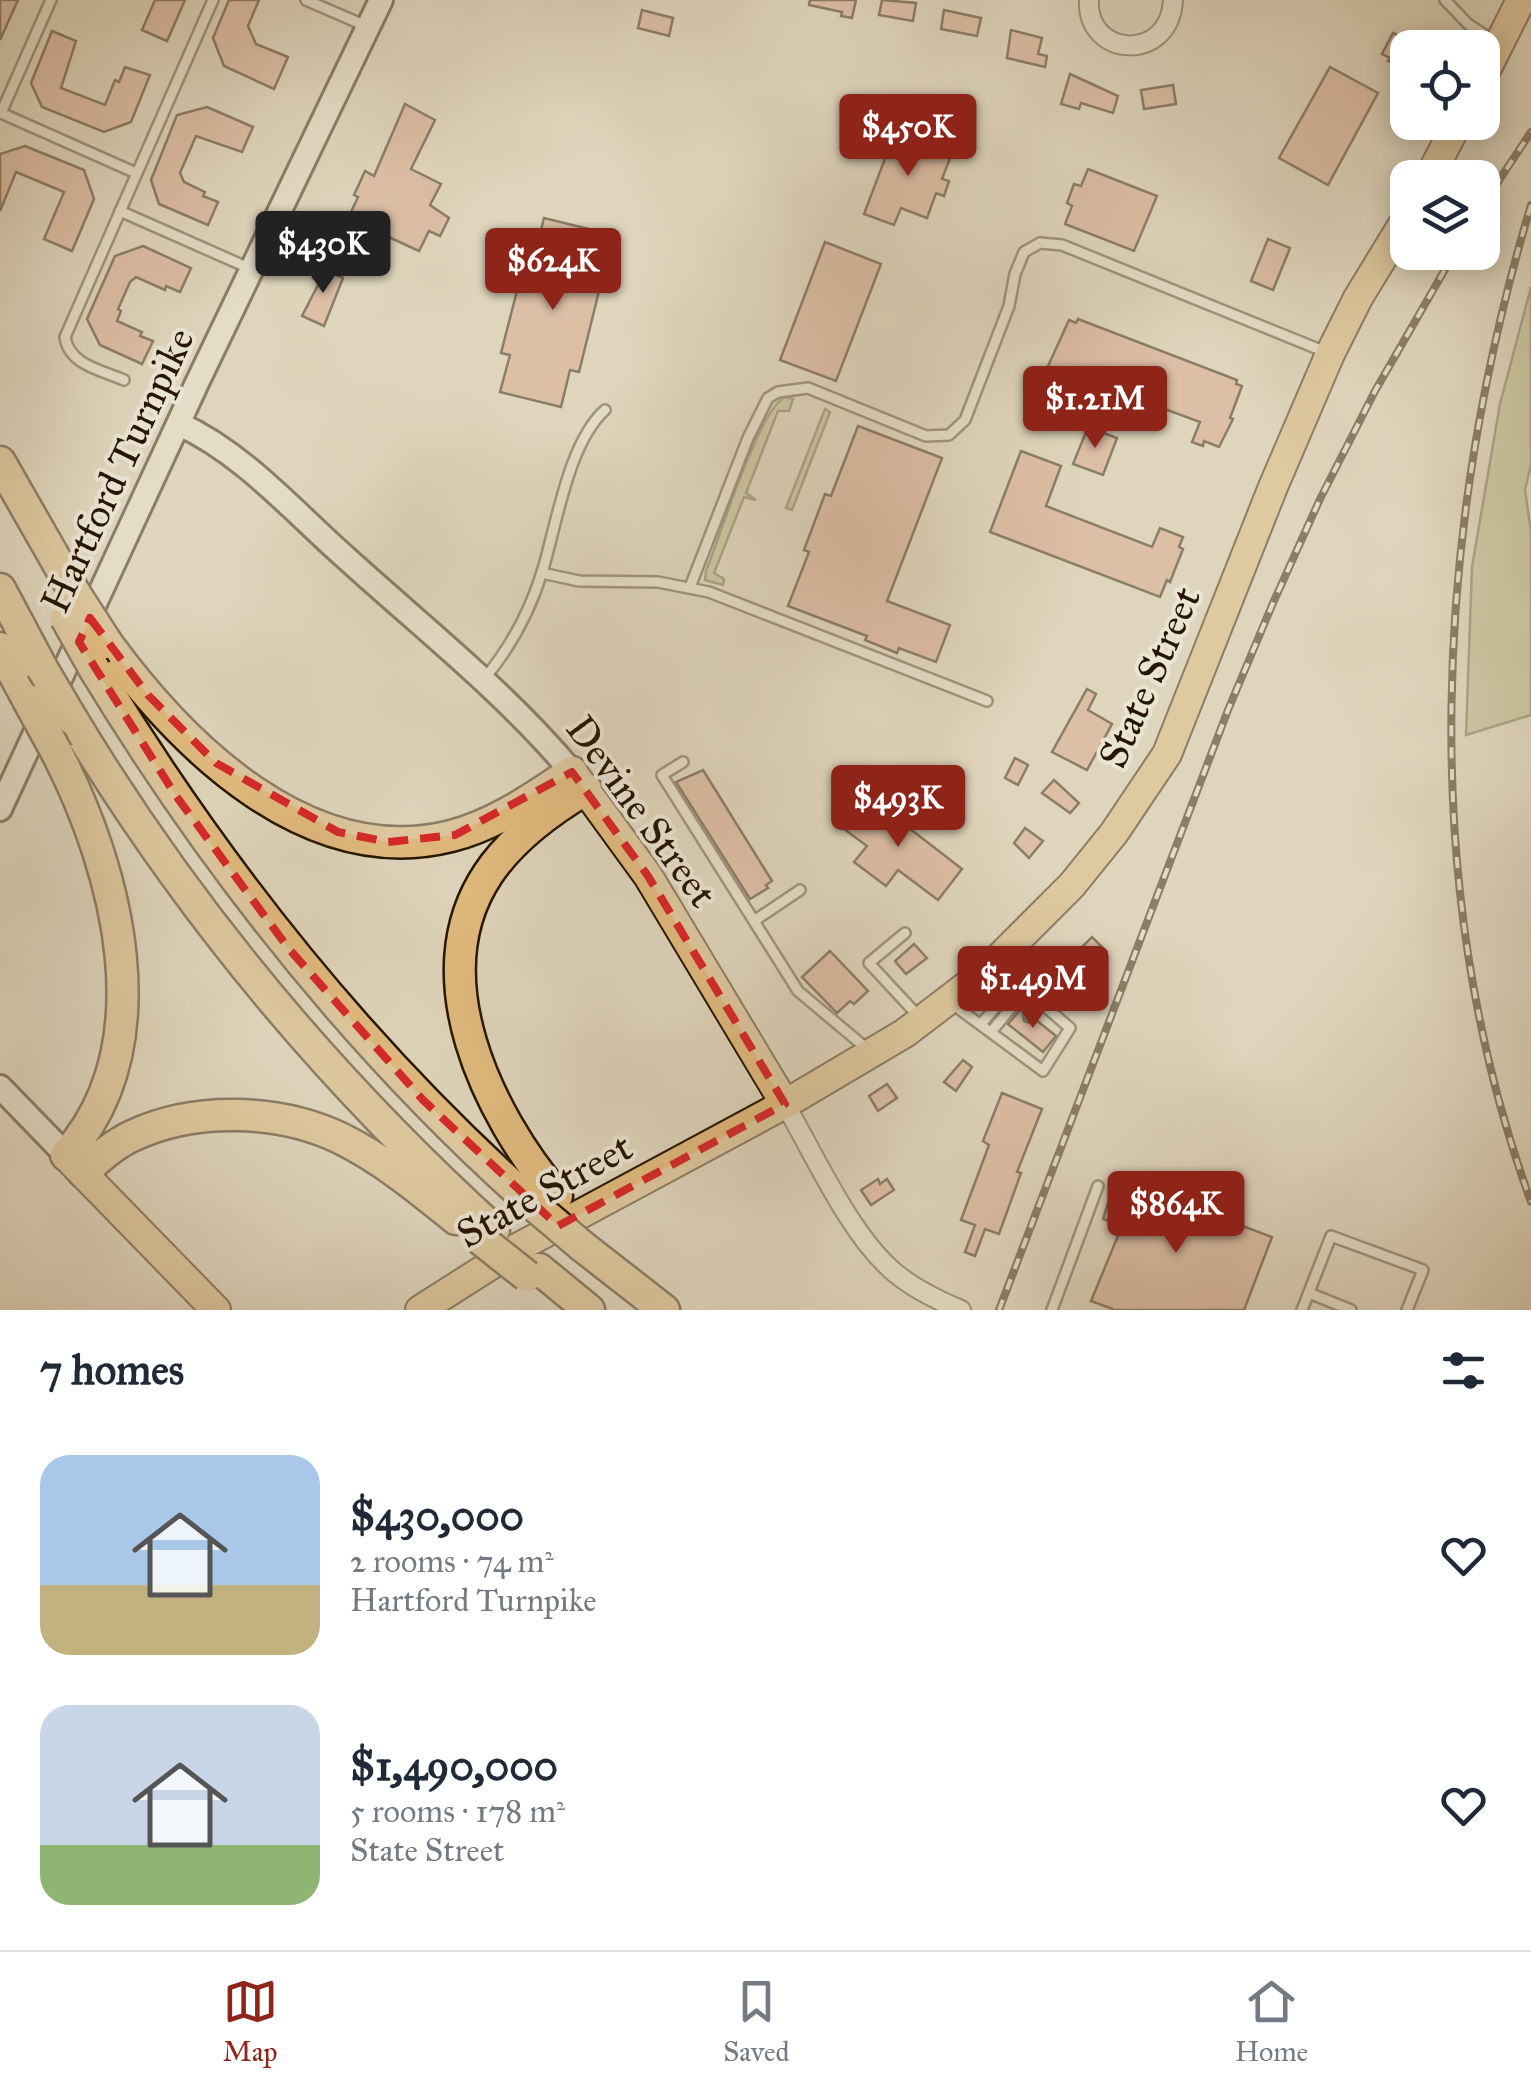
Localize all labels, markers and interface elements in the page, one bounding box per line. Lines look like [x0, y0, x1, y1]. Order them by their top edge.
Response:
map controls [1390, 30, 1500, 270]
button: locate [1390, 30, 1500, 140]
pin: $450K [838, 94, 978, 179]
text: $450K [861, 107, 955, 146]
button: layers [1390, 160, 1500, 270]
pin: $430K [253, 211, 393, 296]
text: $430K [277, 224, 369, 263]
pin: $624K [483, 228, 623, 313]
text: $624K [507, 241, 599, 280]
street label: Hartford Turnpike [30, 320, 205, 620]
pin: $1.21M [1014, 366, 1176, 451]
text: $1.21M [1045, 379, 1145, 418]
street label: State Street [1088, 579, 1211, 775]
street label: Devine Street [556, 706, 727, 917]
pin: $493K [828, 765, 968, 850]
text: $493K [853, 778, 943, 817]
pin: $1.49M [952, 946, 1114, 1031]
text: $1.49M [980, 959, 1086, 998]
street label: State Street [448, 1122, 640, 1259]
pin: $864K [1106, 1171, 1246, 1256]
text: $864K [1129, 1184, 1223, 1223]
icon: filters [1436, 1343, 1491, 1398]
text: 7 homes [40, 1344, 184, 1396]
text: $430,000 [350, 1490, 524, 1542]
icon: home [120, 1495, 240, 1615]
icon: heart [1436, 1528, 1491, 1583]
text: 2 rooms · 74 m² [350, 1542, 554, 1581]
text: Hartford Turnpike [350, 1581, 597, 1620]
text: $1,490,000 [350, 1740, 558, 1792]
icon: home [120, 1745, 240, 1865]
icon: heart [1436, 1778, 1491, 1833]
text: 5 rooms · 178 m² [350, 1792, 565, 1831]
text: State Street [350, 1831, 504, 1870]
tab: Map [223, 1974, 278, 2069]
tab: Saved [723, 1974, 790, 2069]
tab: Home [1235, 1974, 1308, 2069]

